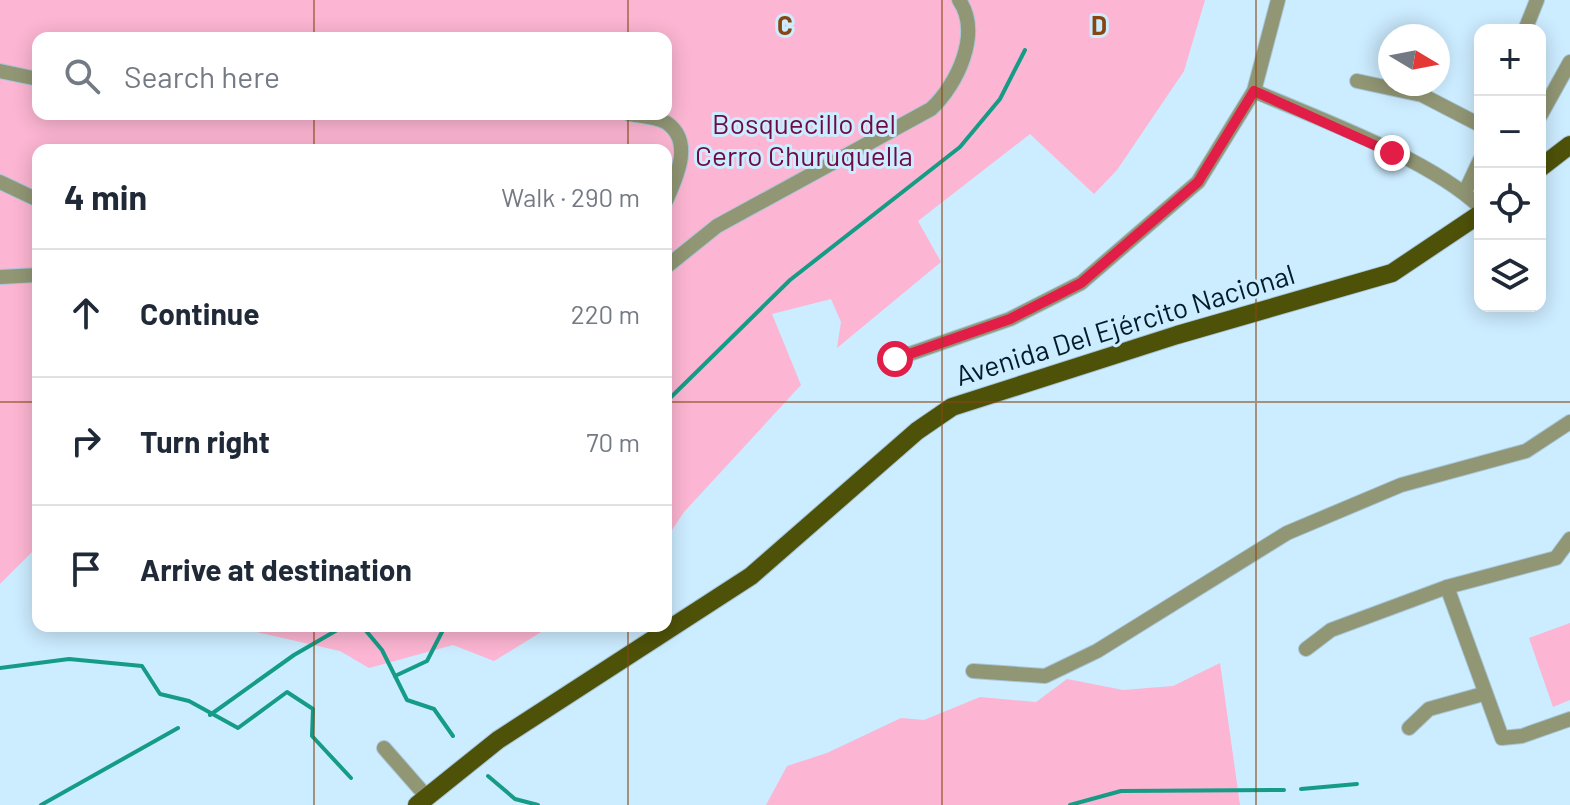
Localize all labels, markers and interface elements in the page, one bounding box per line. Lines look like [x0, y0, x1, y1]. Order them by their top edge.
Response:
text: C [777, 9, 793, 40]
text: D [1091, 9, 1107, 40]
north arrow [1378, 24, 1450, 96]
map controls [1474, 24, 1546, 312]
button: + [1474, 24, 1546, 96]
search box [32, 32, 672, 120]
icon: search [60, 54, 104, 98]
text: Search here [124, 58, 280, 94]
button: − [1474, 96, 1546, 168]
park label: Bosquecillo del Cerro Churuquella [695, 106, 913, 172]
route end [1374, 135, 1410, 171]
button: locate [1474, 168, 1546, 240]
text: 4 min [64, 176, 147, 217]
text: Walk · 290 m [501, 181, 640, 212]
button: layers [1474, 240, 1546, 312]
street label: Avenida Del Ejército Nacional [951, 256, 1298, 392]
icon: ahead [64, 291, 108, 335]
text: Continue [140, 295, 260, 331]
text: 220 m [571, 298, 640, 329]
route start [877, 341, 913, 377]
icon: right [64, 419, 108, 463]
text: Turn right [140, 423, 270, 459]
text: 70 m [586, 426, 640, 457]
icon: arrive [64, 547, 108, 591]
text: Arrive at destination [140, 551, 412, 587]

